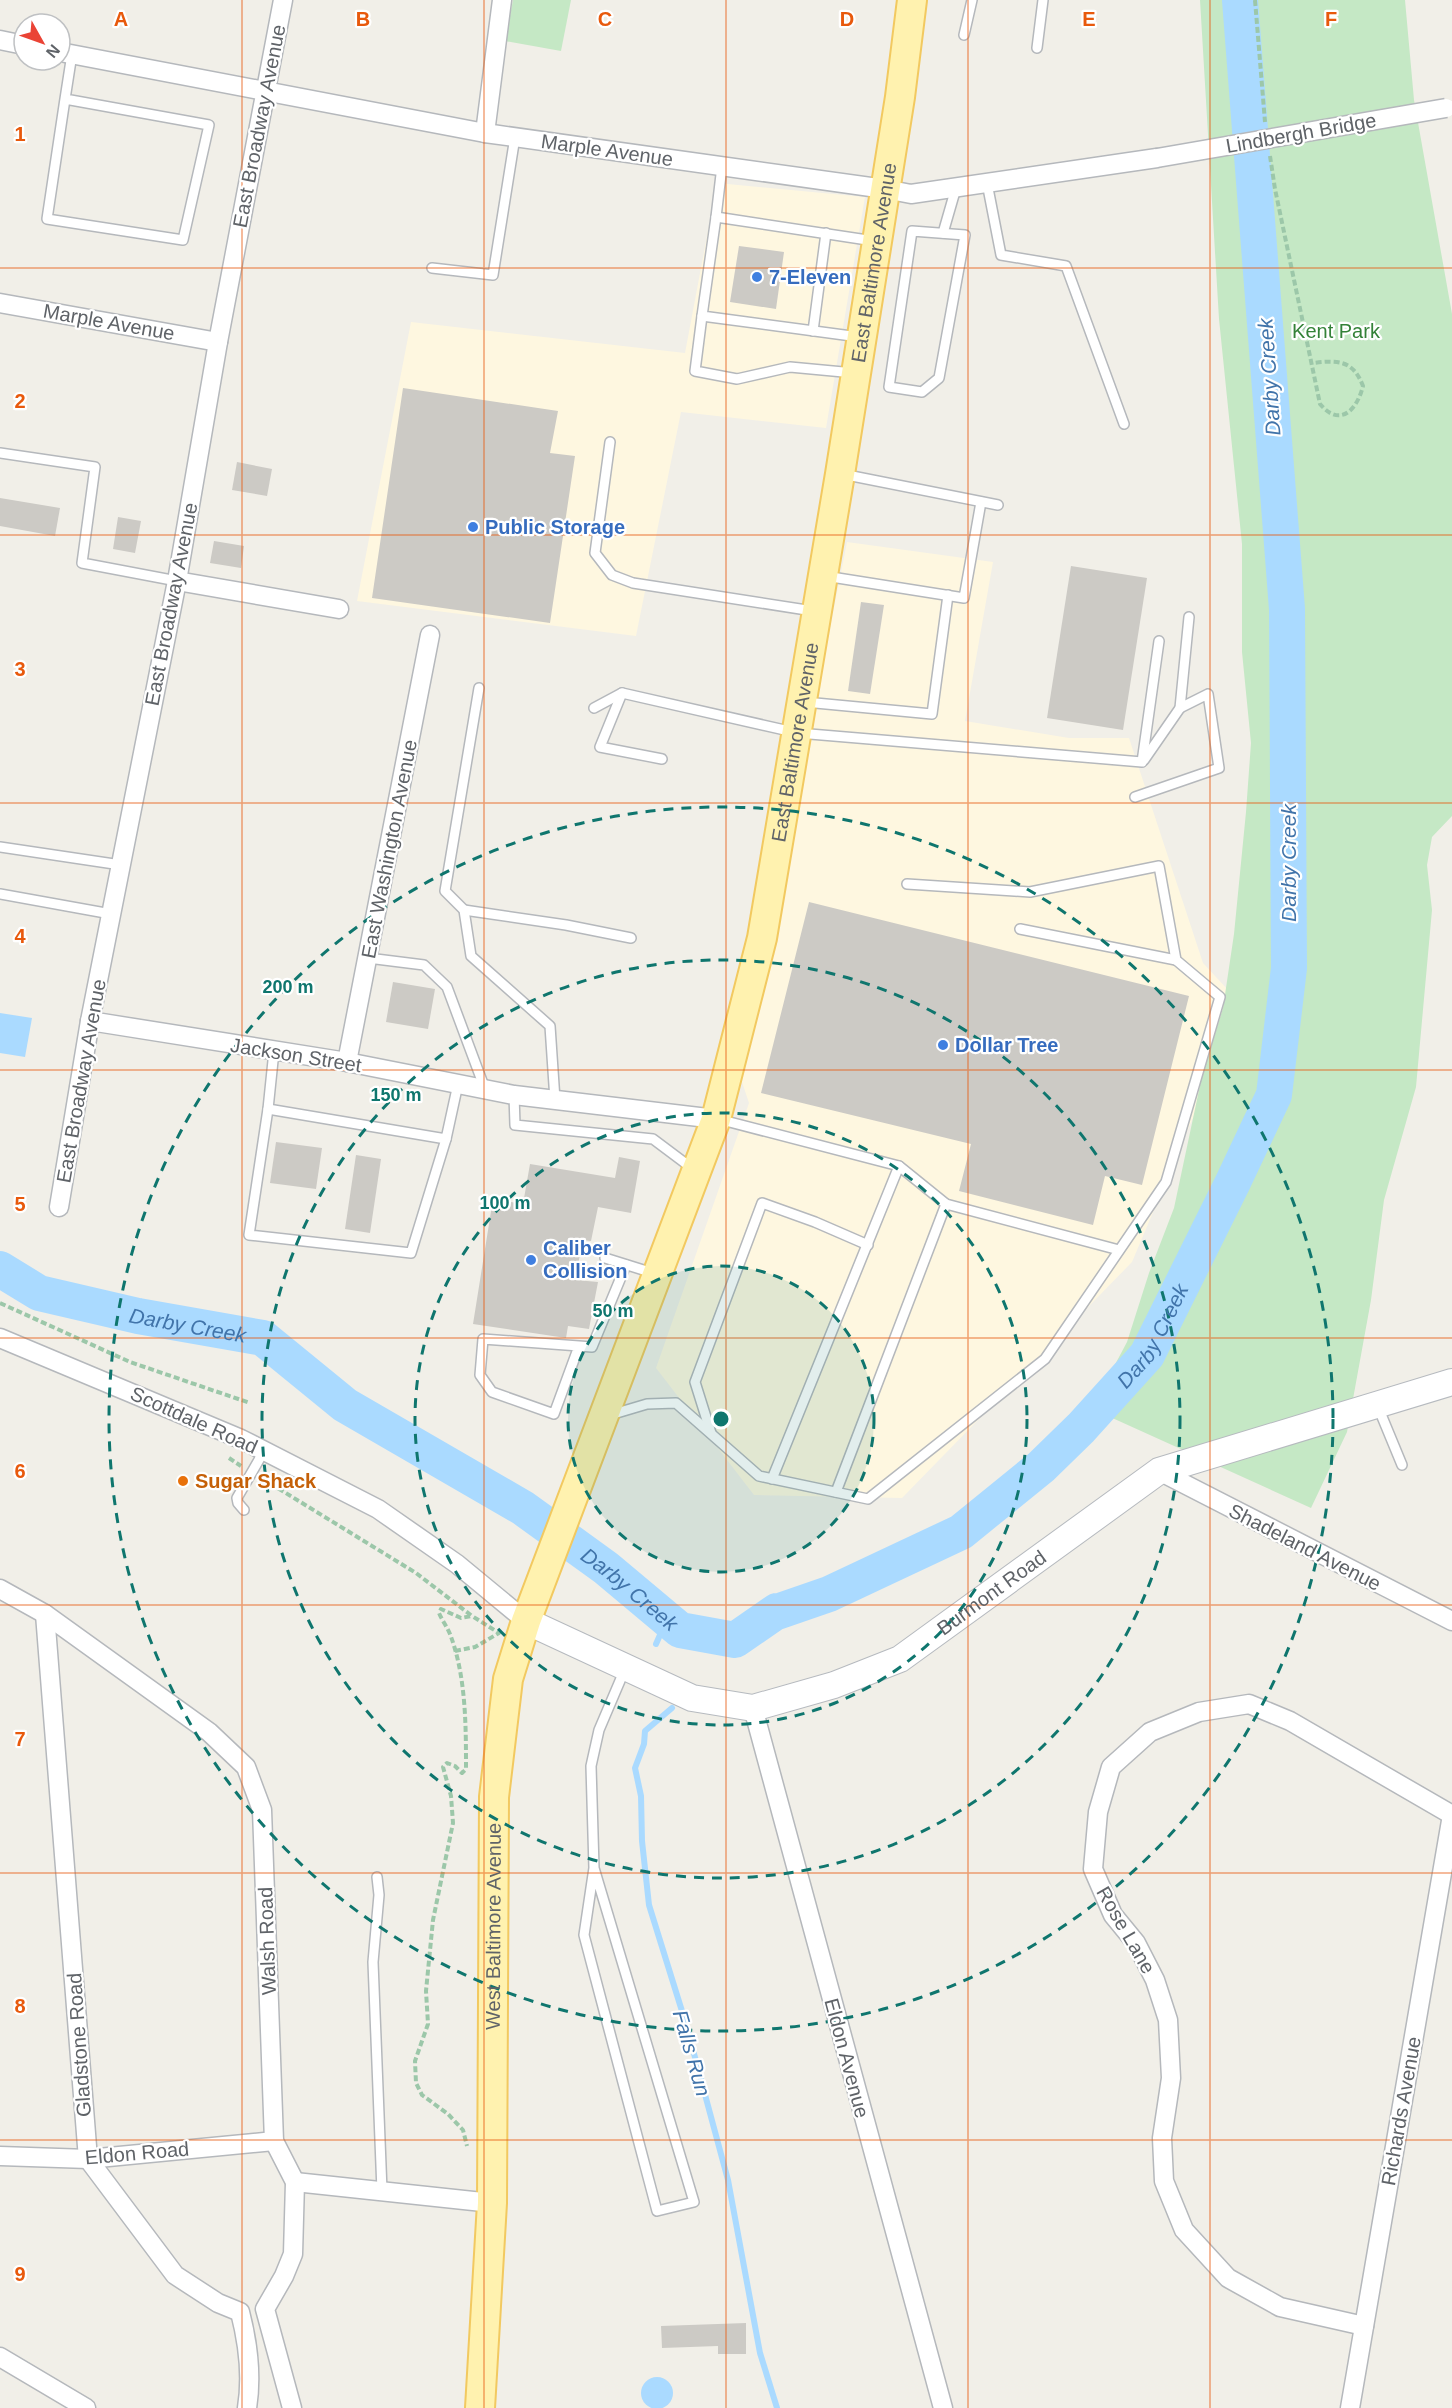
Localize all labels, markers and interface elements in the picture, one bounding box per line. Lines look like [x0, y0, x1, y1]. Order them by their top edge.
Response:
text: A [114, 8, 128, 30]
text: B [356, 8, 370, 30]
text: C [598, 8, 612, 30]
text: D [840, 8, 854, 30]
text: E [1082, 8, 1096, 30]
text: F [1325, 8, 1337, 30]
north arrow [12, 12, 72, 72]
street label: East Broadway Avenue [229, 23, 289, 229]
text: N [43, 41, 63, 61]
street label: Lindbergh Bridge [1224, 109, 1378, 157]
text: 1 [14, 123, 26, 145]
street label: Marple Avenue [540, 130, 674, 170]
street label: East Baltimore Avenue [847, 161, 900, 364]
place label: 7-Eleven [769, 266, 851, 288]
marker: 7-Eleven [750, 270, 764, 284]
street label: Marple Avenue [42, 300, 176, 344]
water label: Darby Creek [1253, 316, 1285, 437]
park label: Kent Park [1292, 320, 1381, 342]
text: 2 [14, 390, 26, 412]
street label: East Broadway Avenue [141, 501, 201, 707]
place label: Public Storage [485, 516, 625, 538]
marker: Public Storage [466, 520, 480, 534]
street label: East Baltimore Avenue [767, 641, 823, 844]
text: 3 [14, 658, 26, 680]
street label: East Washington Avenue [357, 738, 421, 960]
water label: Darby Creek [1277, 803, 1300, 922]
text: 4 [14, 925, 26, 947]
street label: East Broadway Avenue [52, 977, 110, 1185]
text: 200 m [262, 977, 314, 997]
street label: Jackson Street [229, 1034, 363, 1076]
place label: Dollar Tree [955, 1034, 1058, 1056]
marker: Dollar Tree [936, 1038, 950, 1052]
text: 150 m [370, 1085, 422, 1105]
text: 5 [14, 1193, 26, 1215]
text: 100 m [479, 1193, 531, 1213]
place label: Caliber Collision [543, 1237, 627, 1282]
marker: Caliber Collision [524, 1253, 538, 1267]
water label: Darby Creek [1112, 1279, 1193, 1392]
text: 50 m [592, 1301, 634, 1321]
water label: Darby Creek [127, 1303, 249, 1347]
street label: Scottdale Road [127, 1382, 261, 1458]
centre of rings [711, 1409, 731, 1429]
text: 6 [14, 1460, 26, 1482]
place label: Sugar Shack [195, 1470, 317, 1492]
marker: Sugar Shack [176, 1474, 190, 1488]
street label: Shadeland Avenue [1225, 1499, 1385, 1595]
water label: Darby Creek [577, 1543, 684, 1636]
street label: Burmont Road [933, 1546, 1050, 1639]
text: 7 [14, 1728, 26, 1750]
street label: West Baltimore Avenue [482, 1823, 505, 2030]
street label: Rose Lane [1092, 1883, 1160, 1977]
street label: Walsh Road [254, 1887, 280, 1995]
street label: Gladstone Road [63, 1972, 95, 2118]
text: 8 [14, 1995, 26, 2017]
street label: Eldon Avenue [820, 1996, 874, 2120]
water label: Falls Run [669, 2007, 715, 2099]
street label: Richards Avenue [1377, 2035, 1425, 2187]
street label: Eldon Road [84, 2137, 190, 2169]
text: 9 [14, 2263, 26, 2285]

